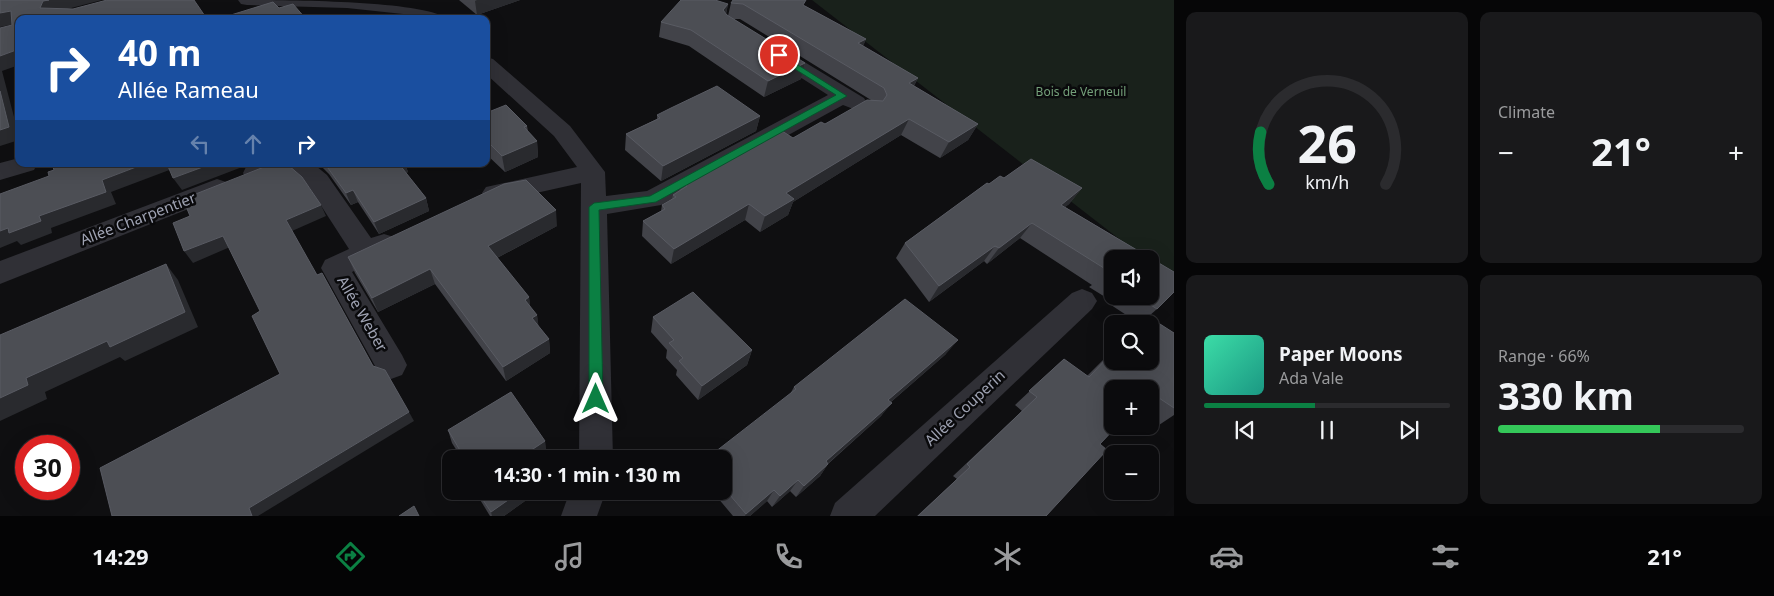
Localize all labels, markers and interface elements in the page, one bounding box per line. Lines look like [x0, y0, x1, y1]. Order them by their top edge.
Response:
text: 40 m [118, 29, 201, 76]
pin [758, 34, 800, 76]
icon: right [35, 35, 100, 100]
icon: arrive [765, 41, 793, 69]
text: Allée Rameau [118, 74, 259, 104]
park label: Bois de Verneuil [1036, 83, 1126, 100]
text: Climate [1498, 101, 1555, 123]
text: 26 [1297, 107, 1357, 178]
text: 21° [1591, 125, 1651, 177]
icon: left [186, 130, 214, 158]
icon: ahead [239, 130, 267, 158]
icon: right [292, 130, 320, 158]
text: − [1498, 133, 1514, 171]
text: + [1728, 133, 1744, 171]
text: km/h [1305, 170, 1349, 194]
street label: Allée Charpentier [77, 187, 198, 249]
map controls [1104, 250, 1159, 500]
button: sound [1104, 250, 1159, 305]
street label: Allée Weber [333, 272, 393, 355]
button: search [1104, 315, 1159, 370]
text: Paper Moons [1279, 341, 1403, 367]
text: Range · 66% [1498, 345, 1590, 367]
street label: Allée Couperin [920, 365, 1009, 450]
text: Ada Vale [1279, 367, 1344, 389]
text: 330 km [1498, 369, 1634, 421]
position arrow [569, 372, 621, 424]
button: + [1104, 380, 1159, 435]
icon: previous [1231, 416, 1259, 444]
icon: pause [1313, 416, 1341, 444]
icon: next [1395, 416, 1423, 444]
speed limit sign: 30 [15, 435, 80, 500]
button: − [1104, 445, 1159, 500]
text: 14:30 · 1 min · 130 m [493, 462, 681, 488]
icon: directions [333, 539, 368, 574]
icon: music [552, 539, 587, 574]
icon: phone [771, 539, 806, 574]
icon: climate [990, 539, 1025, 574]
icon: car [1209, 539, 1244, 574]
icon: filters [1428, 539, 1463, 574]
text: 14:29 [92, 541, 149, 571]
text: 21° [1647, 541, 1682, 571]

